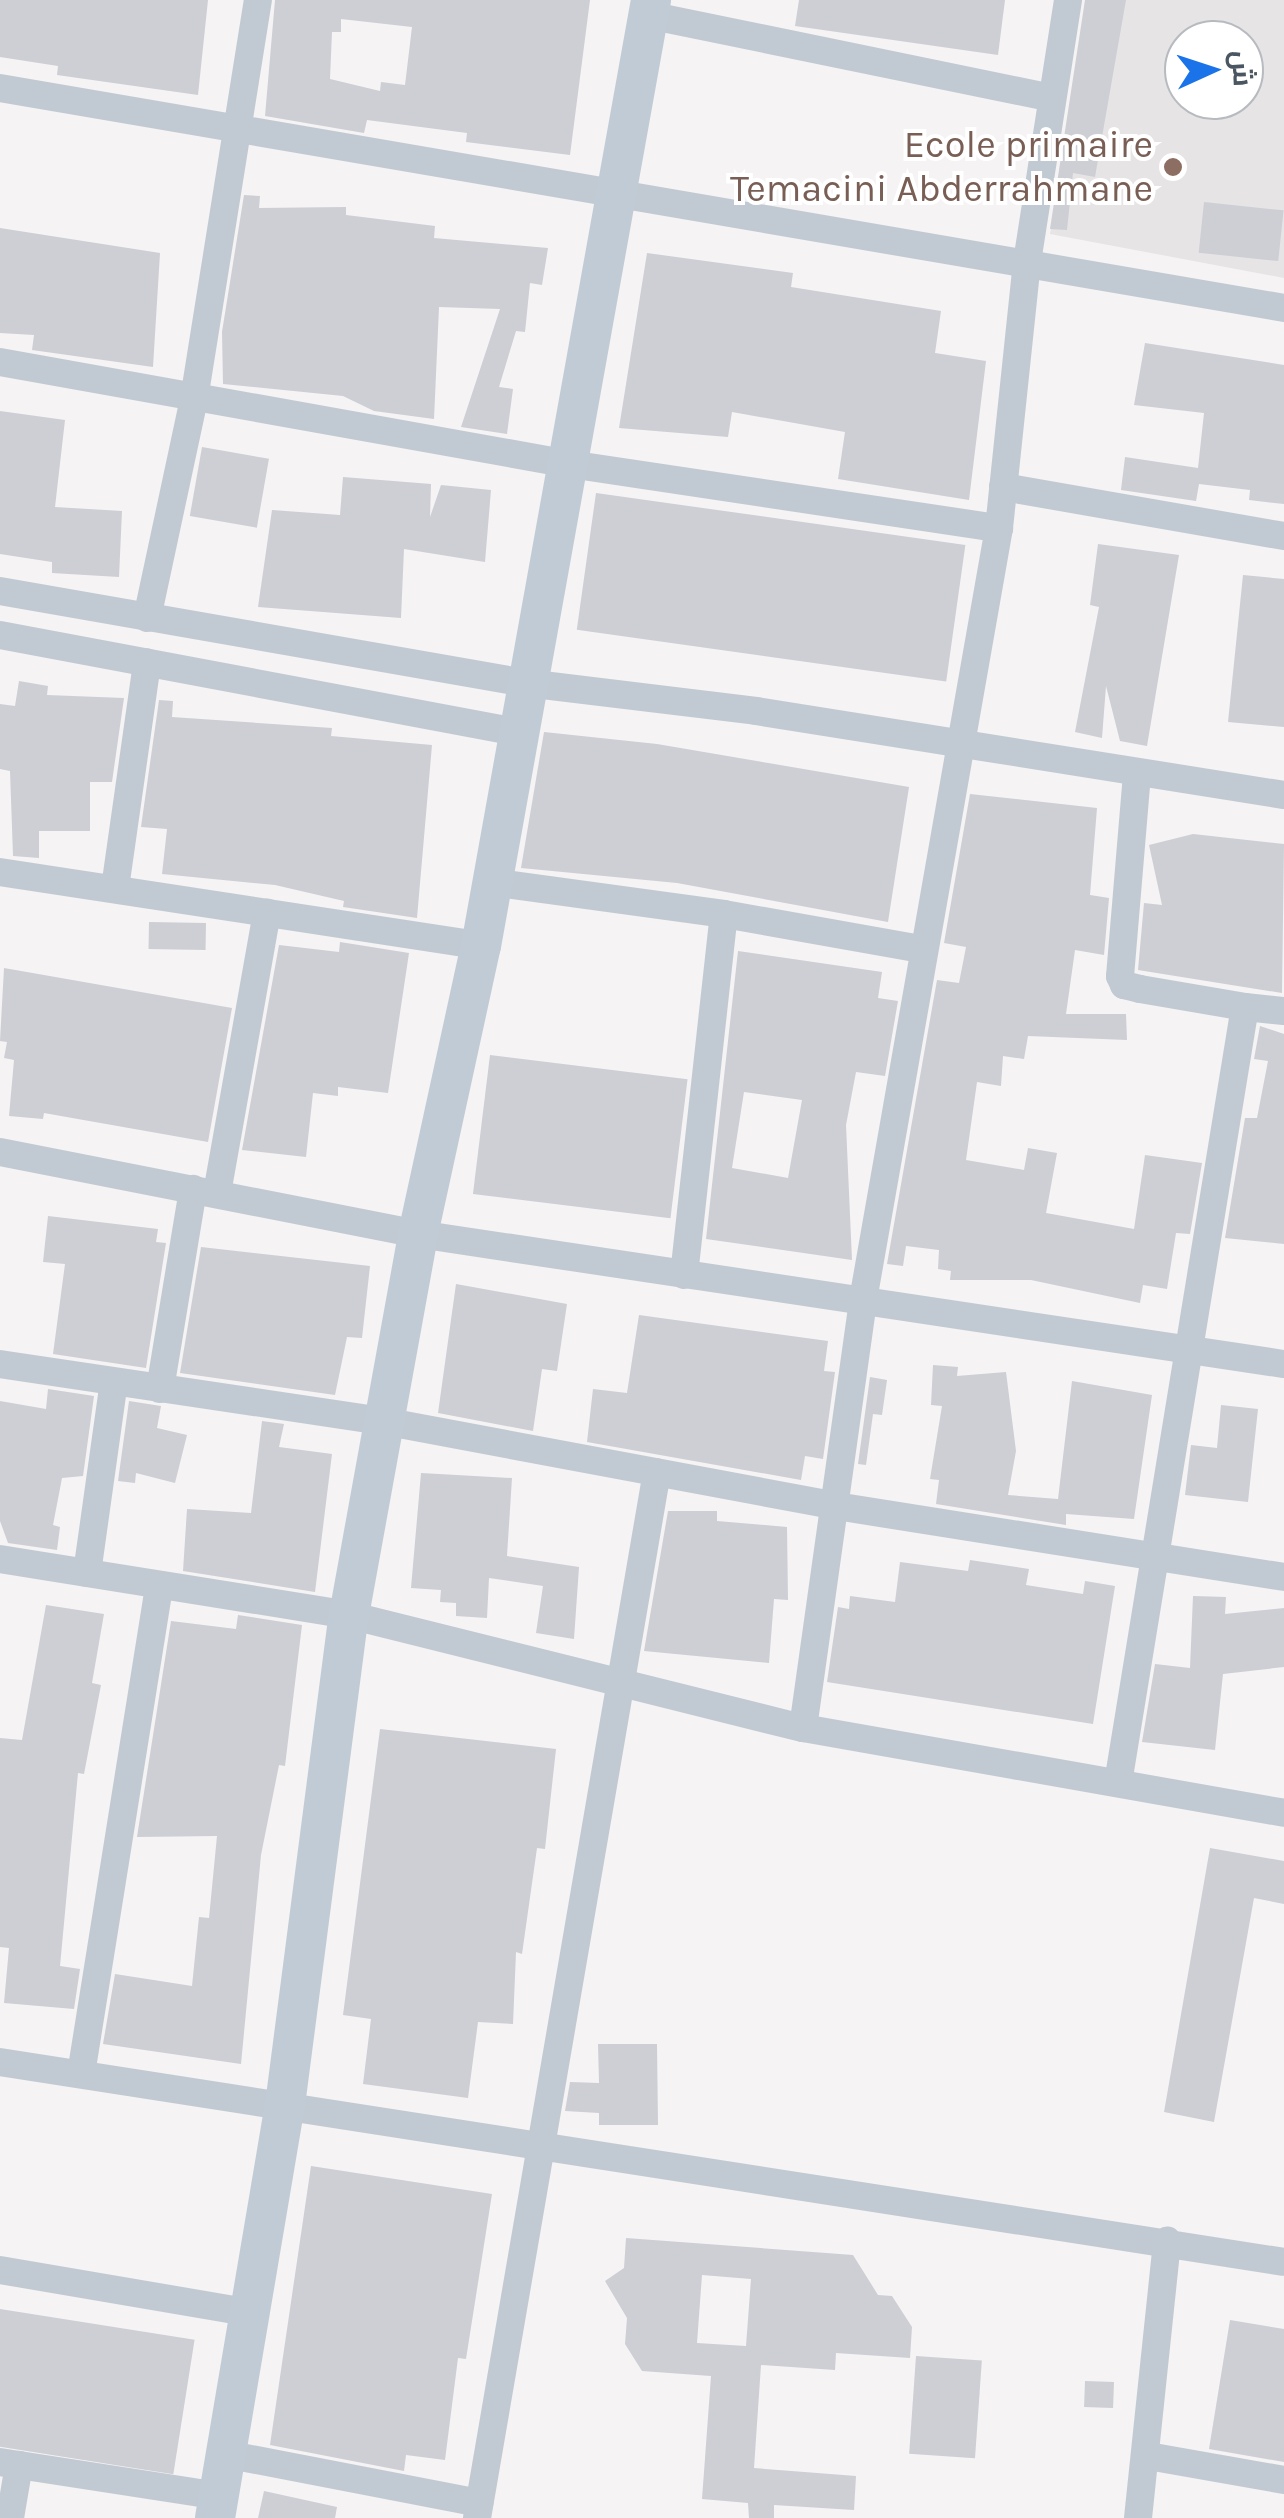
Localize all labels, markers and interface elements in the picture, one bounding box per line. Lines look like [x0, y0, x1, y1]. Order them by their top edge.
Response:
north arrow [1164, 20, 1264, 120]
text: ش [1225, 50, 1260, 87]
place label: Ecole primaire Temacini Abderrahmane [730, 122, 1153, 212]
marker: Ecole primaire Temacini Abderrahmane [1162, 156, 1184, 178]

